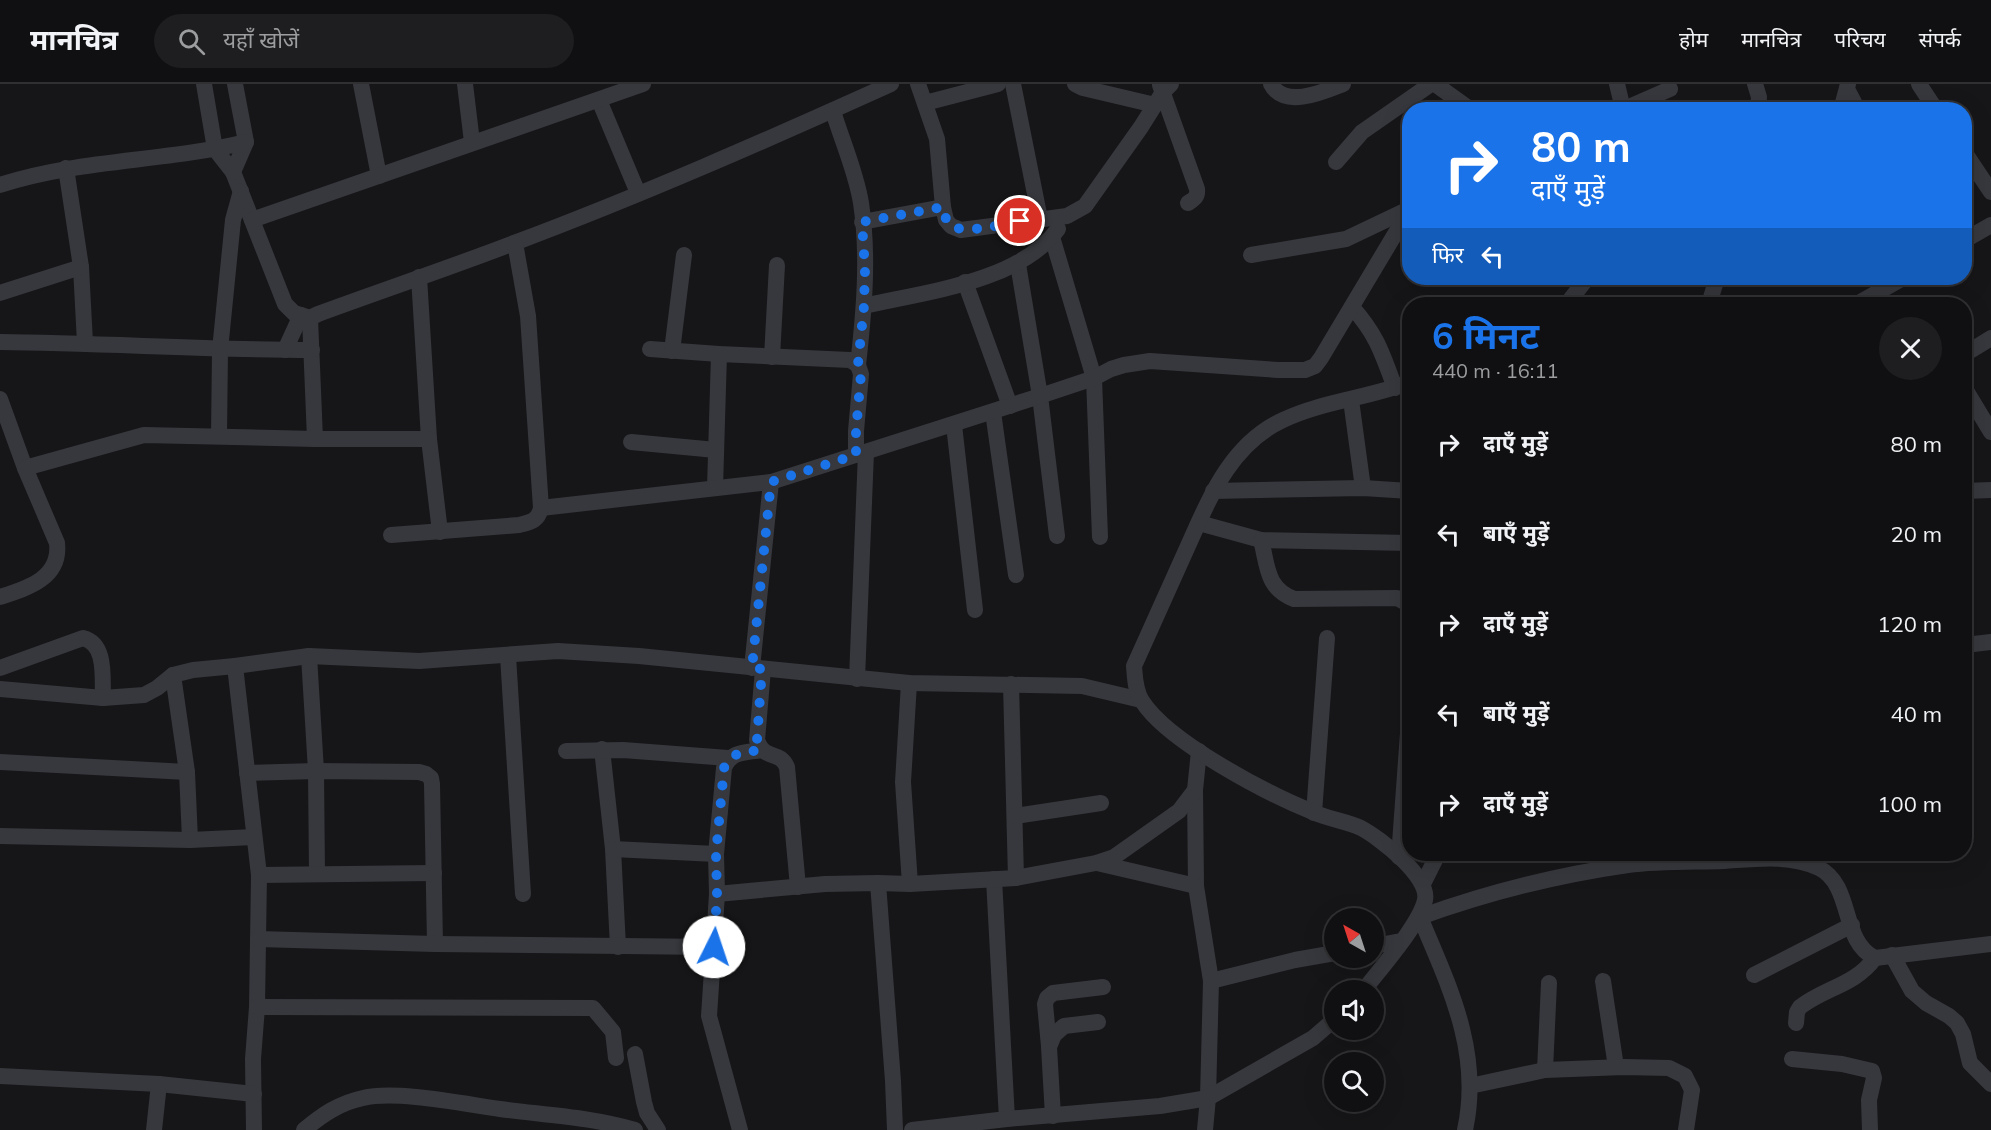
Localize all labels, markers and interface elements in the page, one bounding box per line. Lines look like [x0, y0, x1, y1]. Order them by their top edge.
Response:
search box [154, 14, 574, 68]
text: मानचित्र [30, 22, 118, 57]
icon: search [175, 25, 208, 58]
text: यहाँ खोजें [223, 26, 299, 54]
text: होम [1679, 26, 1708, 52]
text: मानचित्र [1741, 26, 1801, 52]
text: परिचय [1834, 26, 1886, 52]
text: संपर्क [1919, 26, 1961, 52]
text: 80 m [1531, 120, 1631, 173]
icon: right [1432, 126, 1510, 204]
text: दाएँ मुड़ें [1531, 172, 1605, 206]
pin [994, 195, 1045, 246]
icon: arrive [1003, 204, 1036, 237]
icon: left [1476, 240, 1509, 273]
text: फिर [1432, 241, 1464, 269]
text: 6 मिनट [1432, 313, 1539, 358]
button: close [1879, 317, 1942, 380]
text: 440 m · 16:11 [1432, 358, 1558, 383]
icon: right [1432, 428, 1465, 461]
text: दाएँ मुड़ें [1483, 429, 1548, 457]
text: 80 m [1891, 430, 1942, 458]
icon: left [1432, 518, 1465, 551]
text: बाएँ मुड़ें [1483, 519, 1549, 547]
text: 20 m [1891, 520, 1942, 548]
icon: right [1432, 608, 1465, 641]
text: दाएँ मुड़ें [1483, 609, 1548, 637]
text: 120 m [1877, 610, 1942, 638]
icon: left [1432, 698, 1465, 731]
text: बाएँ मुड़ें [1483, 699, 1549, 727]
text: 40 m [1891, 700, 1942, 728]
icon: right [1432, 788, 1465, 821]
text: दाएँ मुड़ें [1483, 789, 1548, 817]
text: 100 m [1877, 790, 1942, 818]
north arrow [1324, 908, 1384, 968]
map controls [1324, 908, 1384, 1112]
position arrow [682, 915, 746, 979]
button: sound [1324, 980, 1384, 1040]
button: search [1324, 1052, 1384, 1112]

